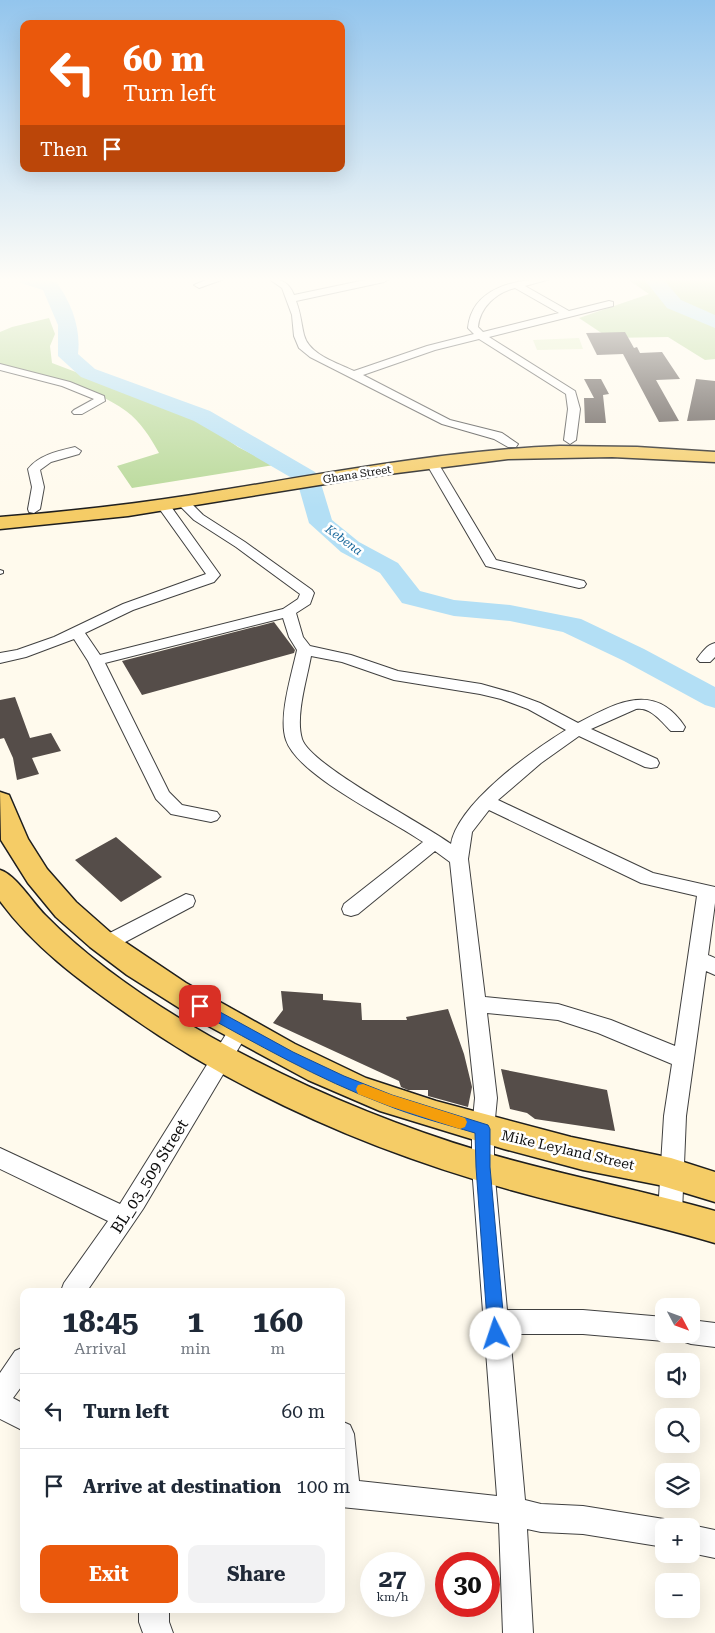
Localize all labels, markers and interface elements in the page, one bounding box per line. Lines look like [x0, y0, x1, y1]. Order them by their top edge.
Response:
text: 60 m [123, 39, 205, 80]
icon: left [40, 40, 105, 105]
text: Turn left [123, 81, 216, 106]
icon: arrive [98, 135, 126, 163]
text: Then [40, 138, 88, 161]
street label: Ghana Street [322, 463, 392, 486]
water label: Kebena [322, 521, 365, 558]
pin [179, 985, 221, 1027]
icon: arrive [186, 992, 214, 1020]
street label: BL_03_509 Street [107, 1116, 192, 1237]
street label: Mike Leyland Street [500, 1127, 636, 1173]
north arrow [655, 1298, 700, 1342]
map controls [655, 1298, 700, 1618]
text: 18:45 [62, 1304, 139, 1339]
text: 1 [187, 1304, 204, 1339]
text: 160 [253, 1304, 303, 1339]
position arrow [469, 1307, 521, 1359]
text: Arrival [74, 1339, 126, 1358]
text: min [181, 1339, 211, 1358]
text: m [270, 1339, 285, 1358]
button: sound [655, 1353, 700, 1398]
icon: left [40, 1397, 68, 1425]
text: Turn left [83, 1400, 169, 1423]
text: 60 m [282, 1400, 325, 1423]
button: search [655, 1408, 700, 1453]
button: layers [655, 1463, 700, 1508]
icon: arrive [40, 1472, 68, 1500]
text: Arrive at destination [83, 1475, 281, 1498]
text: 100 m [296, 1475, 350, 1498]
button: + [655, 1518, 700, 1563]
button: Exit [40, 1545, 178, 1603]
button: Share [188, 1545, 325, 1603]
speed limit sign: 30 [435, 1552, 500, 1617]
text: 27 [378, 1564, 407, 1593]
button: − [655, 1573, 700, 1618]
text: km/h [376, 1590, 409, 1604]

